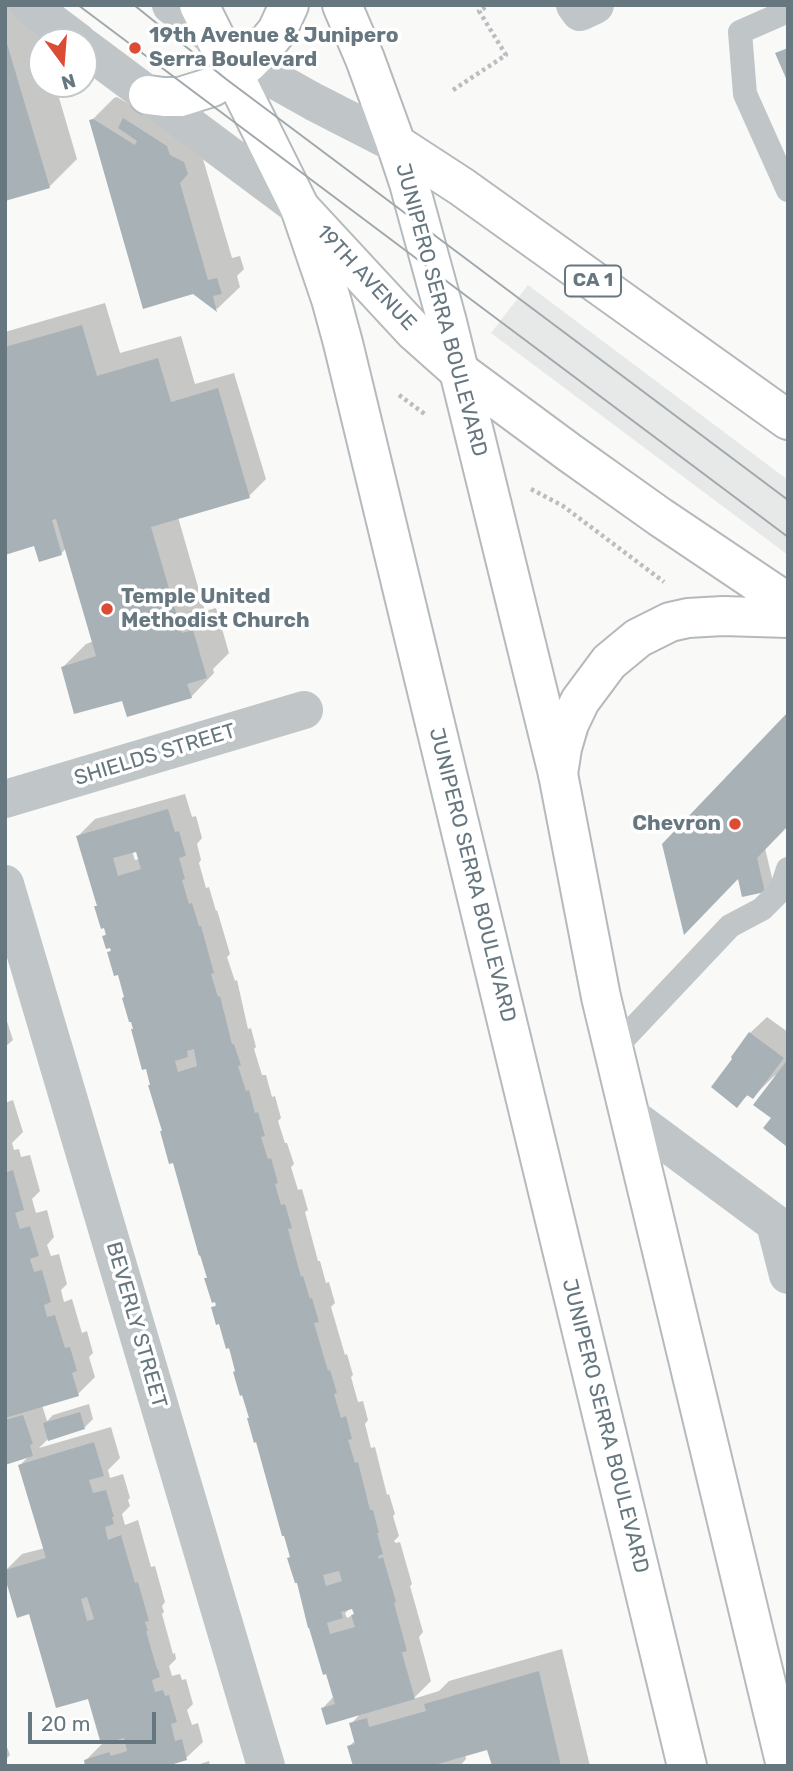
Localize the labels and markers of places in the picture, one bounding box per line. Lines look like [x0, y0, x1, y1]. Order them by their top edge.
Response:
place label: 19th Avenue & Junipero Serra Boulevard [149, 23, 399, 73]
marker: 19th Avenue & Junipero Serra Boulevard [127, 40, 143, 56]
place label: Temple United Methodist Church [121, 584, 310, 634]
marker: Temple United Methodist Church [99, 601, 115, 617]
place label: Chevron [632, 811, 721, 837]
marker: Chevron [727, 816, 743, 832]

